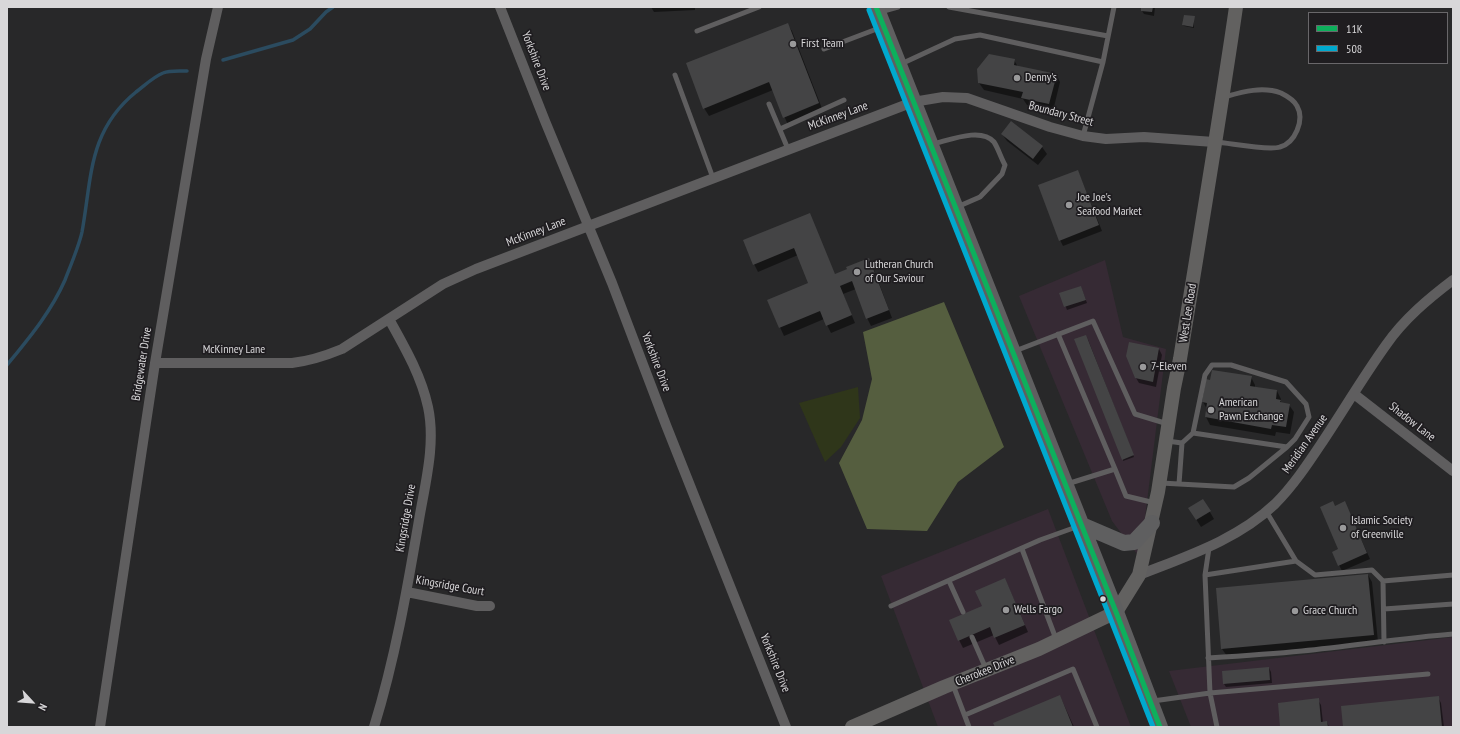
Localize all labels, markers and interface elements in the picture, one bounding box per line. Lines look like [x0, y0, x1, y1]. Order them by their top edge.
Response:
legend [1308, 12, 1448, 64]
text: 11K [1346, 21, 1363, 36]
street label: Yorkshire Drive [518, 29, 554, 93]
place label: First Team [801, 37, 843, 51]
marker: First Team [788, 39, 798, 49]
text: 508 [1346, 41, 1362, 56]
place label: Denny's [1025, 71, 1057, 85]
marker: Denny's [1012, 73, 1022, 83]
street label: Boundary Street [1027, 98, 1095, 130]
street label: McKinney Lane [806, 99, 870, 133]
place label: Joe Joe's Seafood Market [1077, 191, 1142, 219]
marker: Joe Joe's Seafood Market [1064, 200, 1074, 210]
street label: McKinney Lane [504, 214, 568, 250]
place label: Lutheran Church of Our Saviour [865, 258, 933, 286]
marker: Lutheran Church of Our Saviour [852, 267, 862, 277]
street label: West Lee Road [1176, 282, 1200, 344]
street label: Bridgewater Drive [129, 326, 155, 402]
street label: Yorkshire Drive [638, 330, 674, 394]
street label: McKinney Lane [203, 343, 265, 357]
place label: 7-Eleven [1151, 360, 1187, 374]
marker: 7-Eleven [1138, 362, 1148, 372]
place label: American Pawn Exchange [1219, 396, 1283, 424]
street label: Shadow Lane [1386, 399, 1438, 445]
marker: American Pawn Exchange [1206, 405, 1216, 415]
street label: Meridian Avenue [1279, 412, 1331, 476]
street label: Kingsridge Drive [393, 483, 419, 553]
place label: Islamic Society of Greenville [1351, 514, 1413, 542]
marker: Islamic Society of Greenville [1338, 523, 1348, 533]
street label: Kingsridge Court [415, 573, 485, 599]
unlabelled marker [1098, 594, 1108, 604]
place label: Wells Fargo [1014, 603, 1062, 617]
place label: Grace Church [1303, 604, 1357, 618]
marker: Wells Fargo [1001, 605, 1011, 615]
marker: Grace Church [1290, 606, 1300, 616]
street label: Yorkshire Drive [757, 631, 793, 695]
street label: Cherokee Drive [953, 653, 1017, 689]
north arrow [12, 682, 52, 722]
text: N [35, 702, 50, 713]

